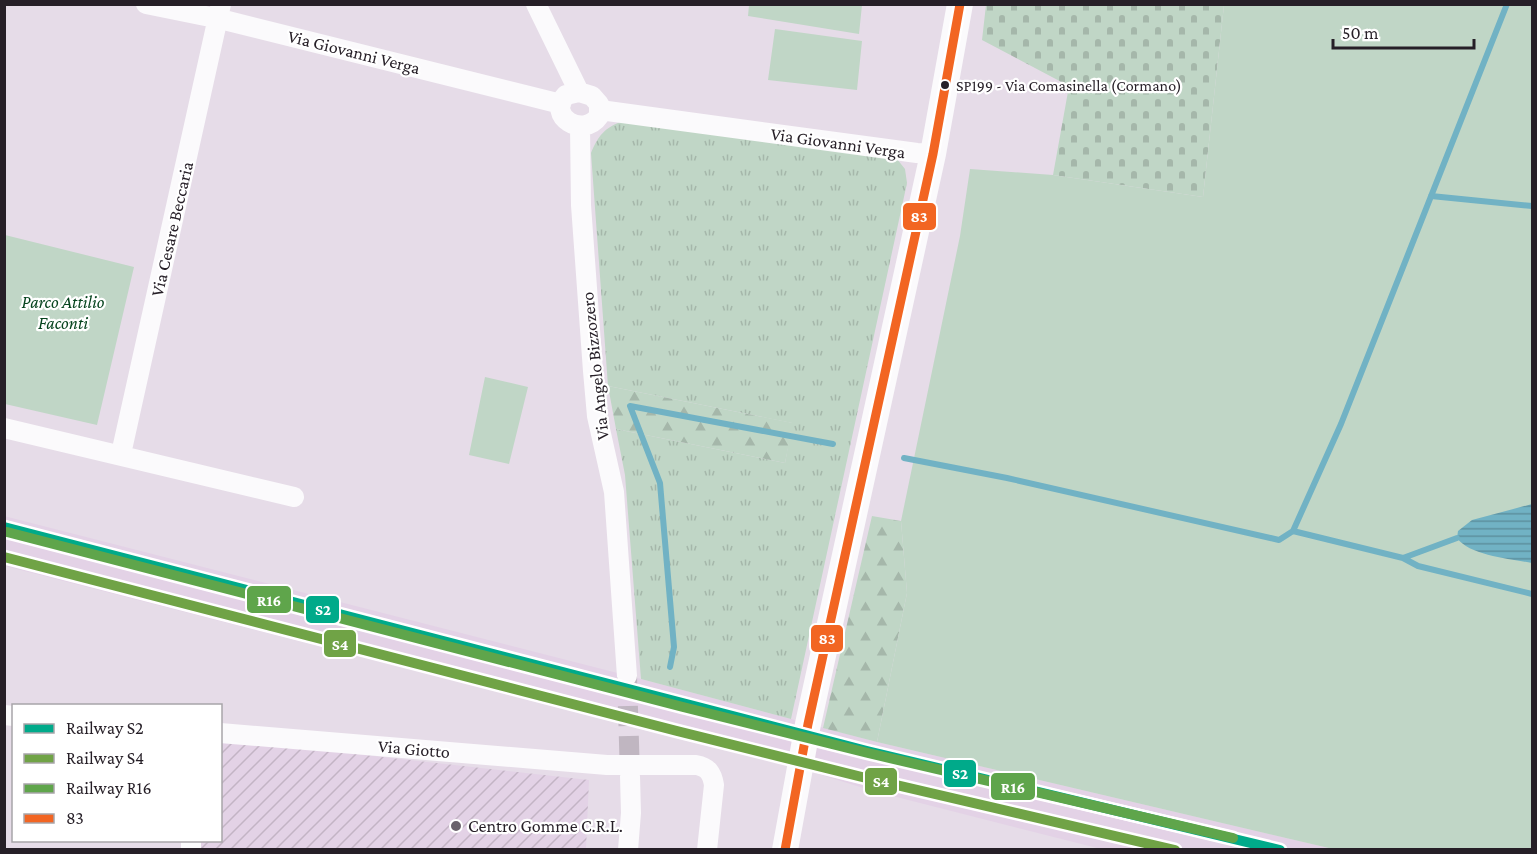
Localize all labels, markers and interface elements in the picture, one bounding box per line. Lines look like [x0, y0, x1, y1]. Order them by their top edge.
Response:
scale bar [1333, 12, 1474, 50]
text: 50 m [1342, 23, 1379, 43]
street label: Via Giovanni Verga [286, 26, 422, 78]
place label: SP199 - Via Comasinella (Cormano) [956, 77, 1182, 95]
marker: SP199 - Via Comasinella (Cormano) [939, 79, 951, 91]
street label: Via Giovanni Verga [769, 124, 907, 162]
street label: Via Cesare Beccaria [147, 160, 197, 298]
line badge: 83 [902, 202, 937, 231]
text: 83 [910, 208, 928, 225]
street label: Via Angelo Bizzozero [577, 291, 613, 441]
park label: Parco Attilio Faconti [21, 292, 105, 333]
line badge: R16 [246, 585, 292, 614]
text: R16 [257, 592, 281, 609]
line badge: S2 [305, 595, 340, 624]
text: S2 [315, 601, 331, 618]
line badge: 83 [810, 624, 844, 653]
line badge: S4 [323, 629, 357, 658]
text: 83 [818, 630, 836, 647]
text: S4 [332, 636, 349, 653]
legend [12, 704, 222, 842]
text: Railway S2 [66, 718, 144, 738]
street label: Via Giotto [377, 736, 451, 762]
text: Railway S4 [66, 748, 144, 768]
line badge: S2 [943, 759, 977, 788]
text: S2 [952, 765, 968, 782]
line badge: S4 [864, 767, 898, 796]
line badge: R16 [990, 772, 1036, 801]
text: S4 [873, 773, 890, 790]
text: Railway R16 [66, 778, 152, 798]
text: R16 [1001, 779, 1025, 796]
text: 83 [66, 808, 84, 828]
place label: Centro Gomme C.R.L. [468, 816, 623, 836]
marker: Centro Gomme C.R.L. [449, 819, 463, 833]

